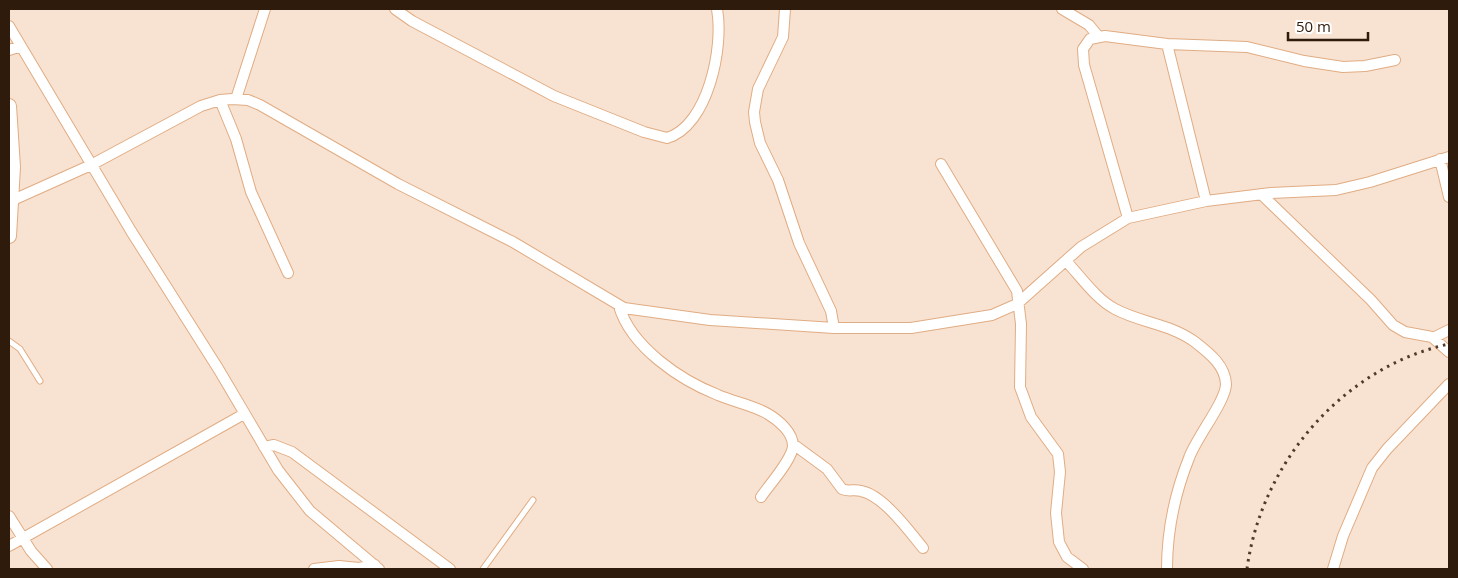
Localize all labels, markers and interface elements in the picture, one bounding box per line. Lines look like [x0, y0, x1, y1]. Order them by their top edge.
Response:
scale bar [1288, 10, 1368, 42]
text: 50 m [1296, 16, 1331, 36]

